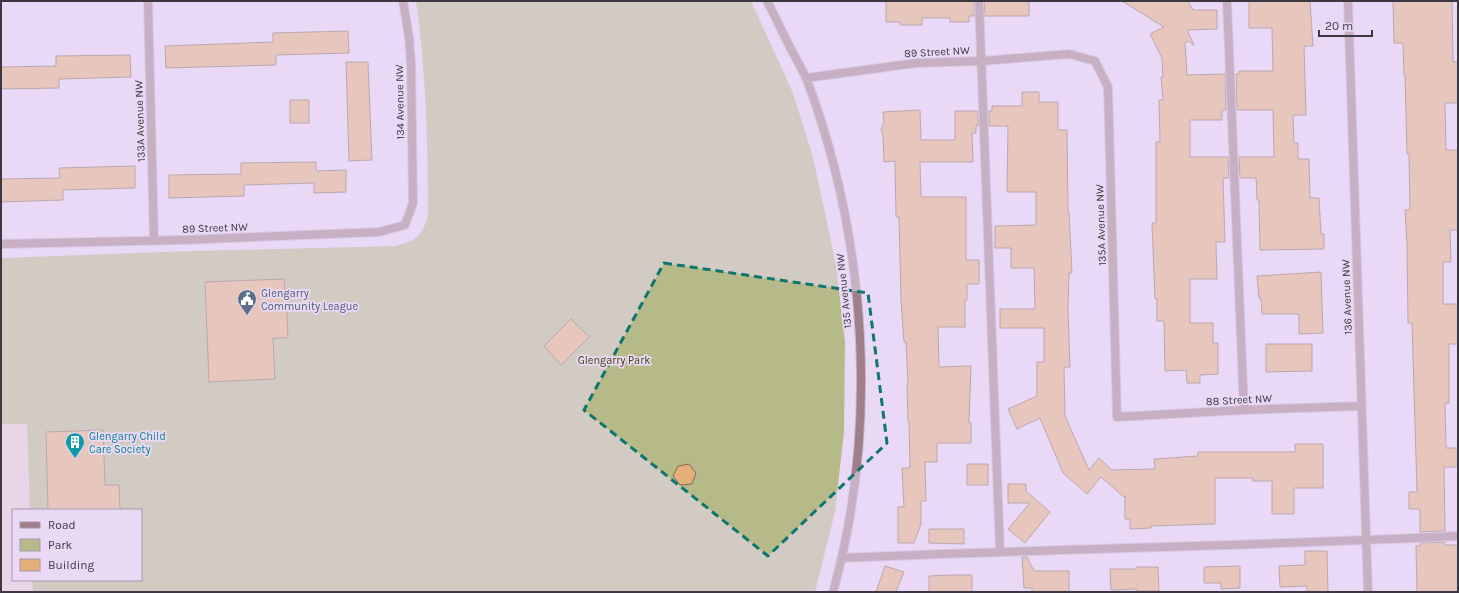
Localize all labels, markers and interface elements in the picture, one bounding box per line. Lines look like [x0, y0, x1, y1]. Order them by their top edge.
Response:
scale bar [1319, 12, 1372, 38]
text: 20 m [1325, 19, 1353, 33]
street label: 89 Street NW [904, 44, 970, 60]
street label: 134 Avenue NW [393, 64, 407, 140]
street label: 133A Avenue NW [132, 80, 148, 162]
street label: 135A Avenue NW [1093, 184, 1109, 266]
street label: 89 Street NW [182, 220, 248, 236]
street label: 135 Avenue NW [834, 253, 854, 329]
street label: 136 Avenue NW [1339, 259, 1355, 335]
place label: Glengarry Community League [261, 287, 358, 313]
public building icon: Glengarry Community League [236, 288, 258, 316]
park label: Glengarry Park [578, 354, 650, 367]
street label: 88 Street NW [1206, 392, 1273, 408]
place label: Glengarry Child Care Society [89, 430, 166, 456]
building icon: Glengarry Child Care Society [64, 431, 86, 459]
legend [12, 509, 142, 581]
text: Road [48, 518, 76, 532]
text: Park [48, 538, 73, 552]
text: Building [48, 558, 95, 572]

